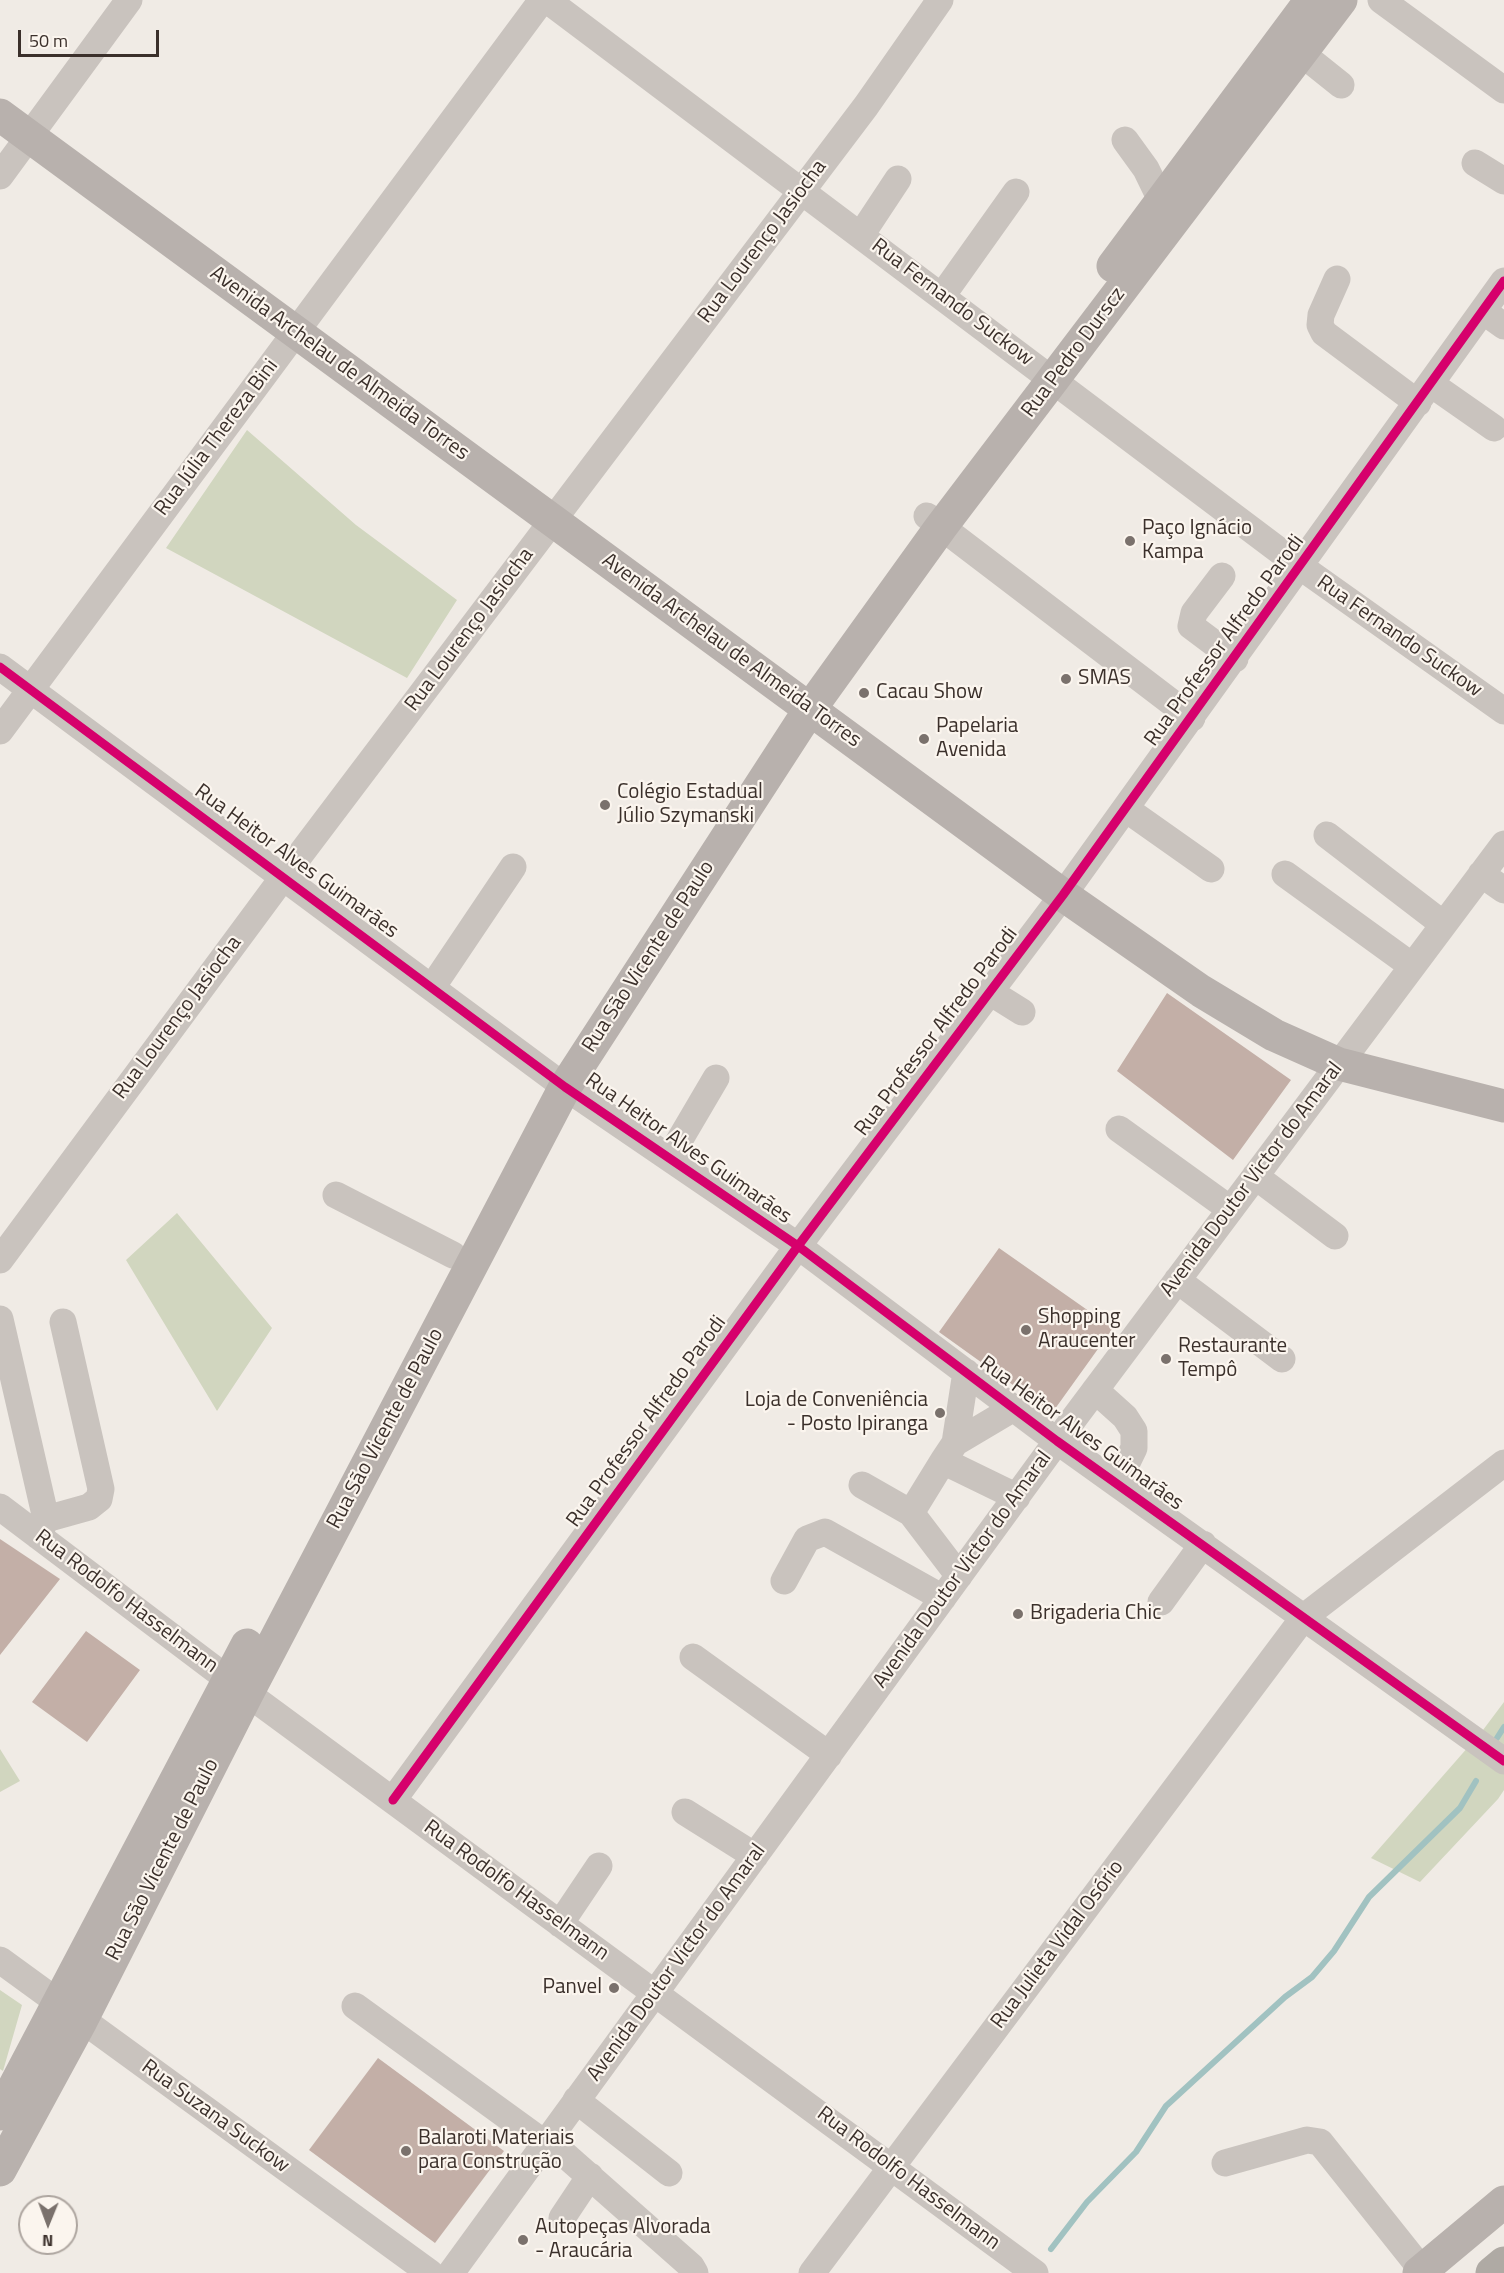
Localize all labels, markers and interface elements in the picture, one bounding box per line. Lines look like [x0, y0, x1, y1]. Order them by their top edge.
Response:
scale bar [21, 18, 162, 56]
text: 50 m [29, 27, 68, 54]
street label: Rua Lourenço Jasiocha [693, 155, 833, 329]
street label: Rua Fernando Suckow [866, 234, 1038, 372]
street label: Avenida Archelau de Almeida Torres [205, 261, 473, 467]
street label: Rua Pedro Durscz [1017, 283, 1131, 423]
street label: Rua Júlia Thereza Bini [150, 355, 284, 521]
place label: Paço Ignácio Kampa [1142, 516, 1252, 566]
street label: Rua Professor Alfredo Parodi [1140, 530, 1310, 752]
marker: Paço Ignácio Kampa [1123, 534, 1137, 548]
street label: Rua Lourenço Jasiocha [400, 543, 540, 717]
street label: Avenida Archelau de Almeida Torres [597, 548, 865, 754]
street label: Rua Fernando Suckow [1311, 570, 1487, 704]
place label: SMAS [1078, 666, 1131, 692]
marker: SMAS [1059, 672, 1073, 686]
place label: Cacau Show [876, 680, 983, 706]
marker: Cacau Show [857, 686, 871, 700]
place label: Papelaria Avenida [936, 714, 1018, 764]
marker: Papelaria Avenida [917, 732, 931, 746]
street label: Rua Heitor Alves Guimarães [189, 780, 403, 944]
place label: Colégio Estadual Júlio Szymanski [617, 780, 763, 830]
marker: Colégio Estadual Júlio Szymanski [598, 798, 612, 812]
street label: Rua São Vicente de Paulo [578, 856, 720, 1058]
street label: Rua Professor Alfredo Parodi [850, 923, 1024, 1141]
street label: Rua Lourenço Jasiocha [108, 931, 248, 1105]
street label: Avenida Doutor Victor do Amaral [1155, 1058, 1349, 1302]
street label: Rua Heitor Alves Guimarães [580, 1068, 796, 1230]
place label: Shopping Araucenter [1038, 1305, 1136, 1355]
street label: Rua Professor Alfredo Parodi [562, 1311, 732, 1533]
marker: Shopping Araucenter [1019, 1323, 1033, 1337]
street label: Rua São Vicente de Paulo [322, 1324, 450, 1534]
place label: Restaurante Tempô [1178, 1334, 1287, 1384]
street label: Rua Heitor Alves Guimarães [974, 1352, 1188, 1516]
marker: Restaurante Tempô [1159, 1352, 1173, 1366]
place label: Loja de Conveniência - Posto Ipiranga [745, 1388, 928, 1438]
marker: Loja de Conveniência - Posto Ipiranga [933, 1406, 947, 1420]
street label: Avenida Doutor Victor do Amaral [868, 1446, 1058, 1694]
street label: Rua Rodolfo Hasselmann [29, 1525, 223, 1679]
place label: Brigaderia Chic [1030, 1601, 1161, 1627]
marker: Brigaderia Chic [1011, 1607, 1025, 1621]
street label: Rua São Vicente de Paulo [101, 1755, 225, 1965]
street label: Rua Rodolfo Hasselmann [418, 1815, 614, 1967]
street label: Avenida Doutor Victor do Amaral [582, 1839, 772, 2087]
street label: Rua Julieta Vidal Osório [986, 1856, 1130, 2034]
place label: Panvel [543, 1975, 602, 2001]
marker: Panvel [607, 1981, 621, 1995]
street label: Rua Suzana Suckow [136, 2055, 294, 2179]
street label: Rua Rodolfo Hasselmann [811, 2102, 1005, 2256]
place label: Balaroti Materiais para Construção [418, 2126, 574, 2176]
marker: Balaroti Materiais para Construção [399, 2144, 413, 2158]
north arrow [18, 2195, 78, 2255]
place label: Autopeças Alvorada - Araucária [535, 2215, 711, 2265]
text: N [42, 2229, 53, 2253]
marker: Autopeças Alvorada - Araucária [516, 2233, 530, 2247]

